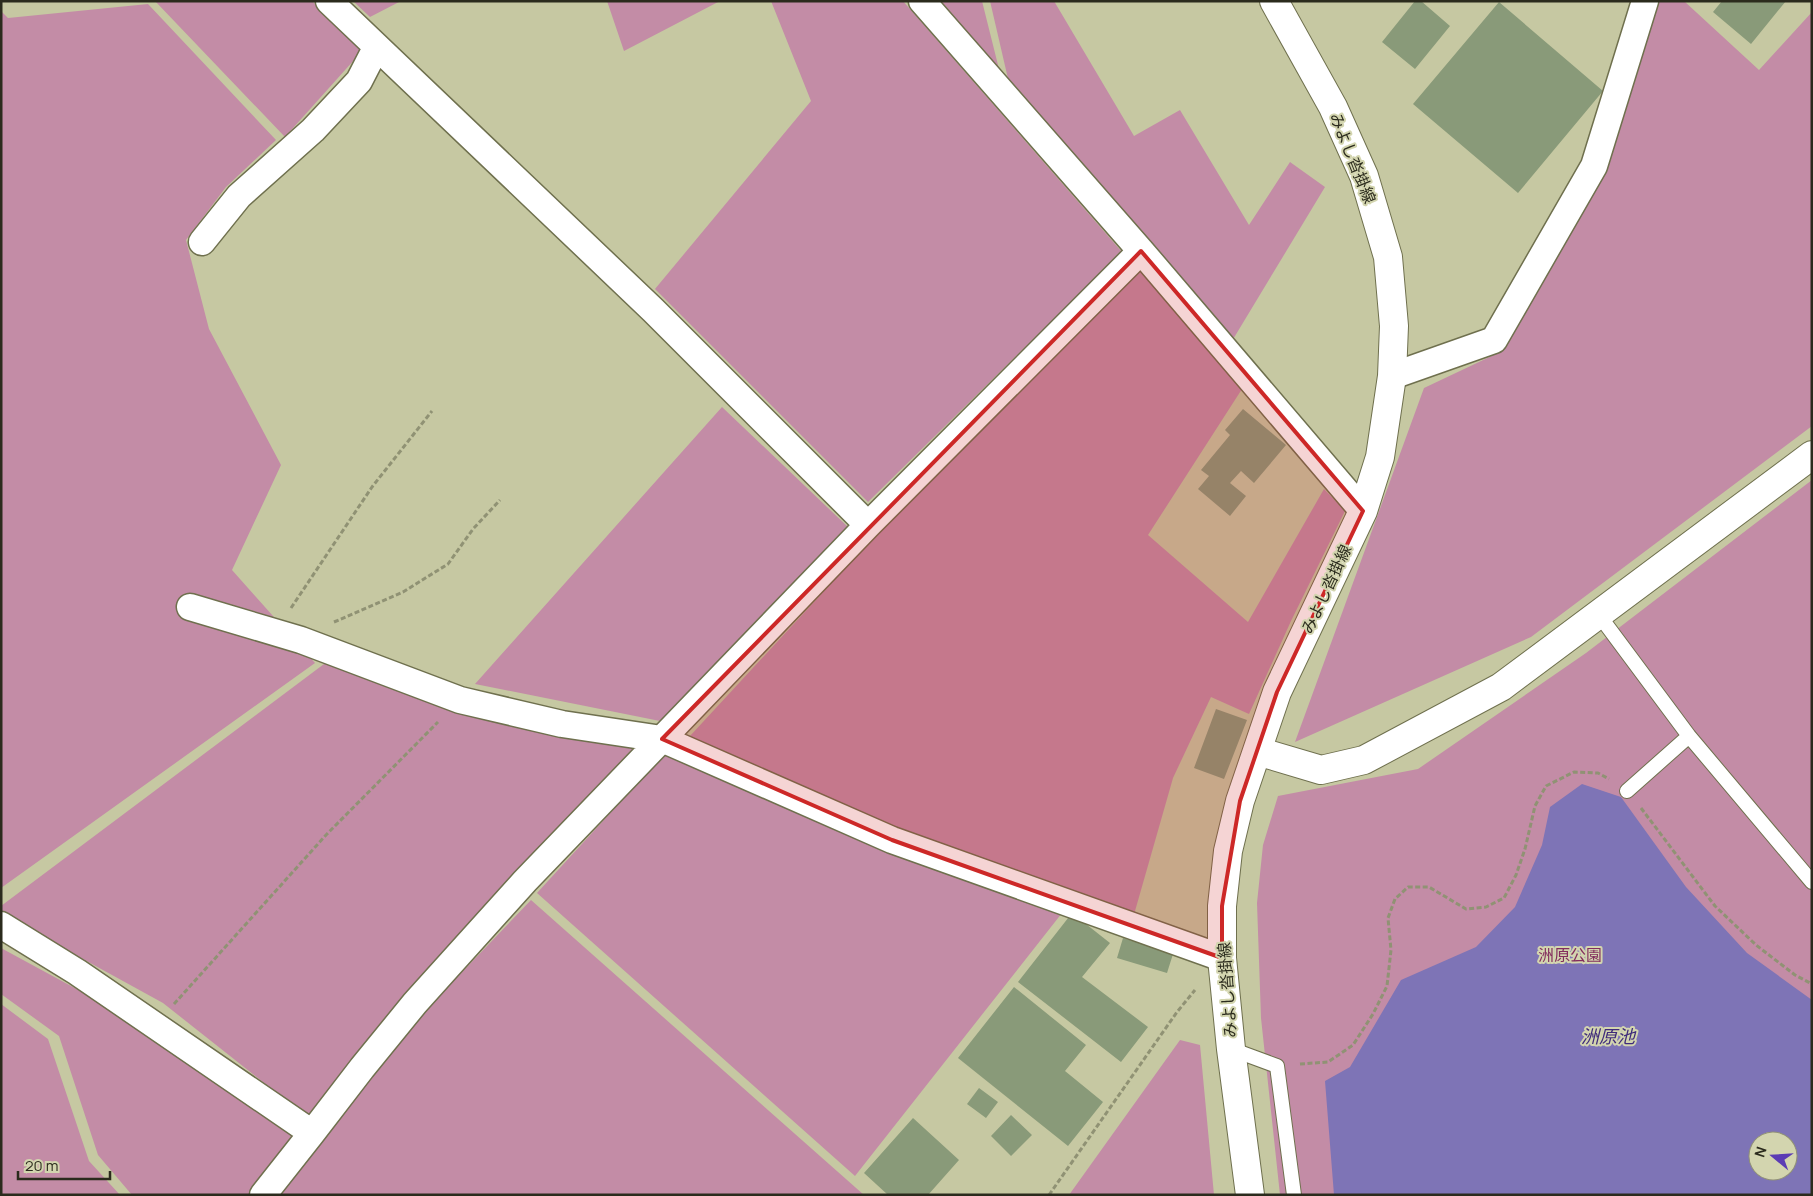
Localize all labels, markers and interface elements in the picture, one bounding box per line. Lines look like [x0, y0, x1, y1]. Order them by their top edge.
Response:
street label: みよし沓掛線 [1325, 109, 1381, 207]
street label: みよし沓掛線 [1296, 541, 1356, 637]
street label: みよし沓掛線 [1213, 941, 1241, 1039]
park label: 洲原公園 [1538, 944, 1602, 966]
water label: 洲原池 [1581, 1024, 1637, 1048]
north arrow [1748, 1131, 1798, 1181]
text: N [1750, 1144, 1771, 1160]
scale bar [18, 1148, 110, 1180]
text: 20 m [25, 1155, 58, 1176]

